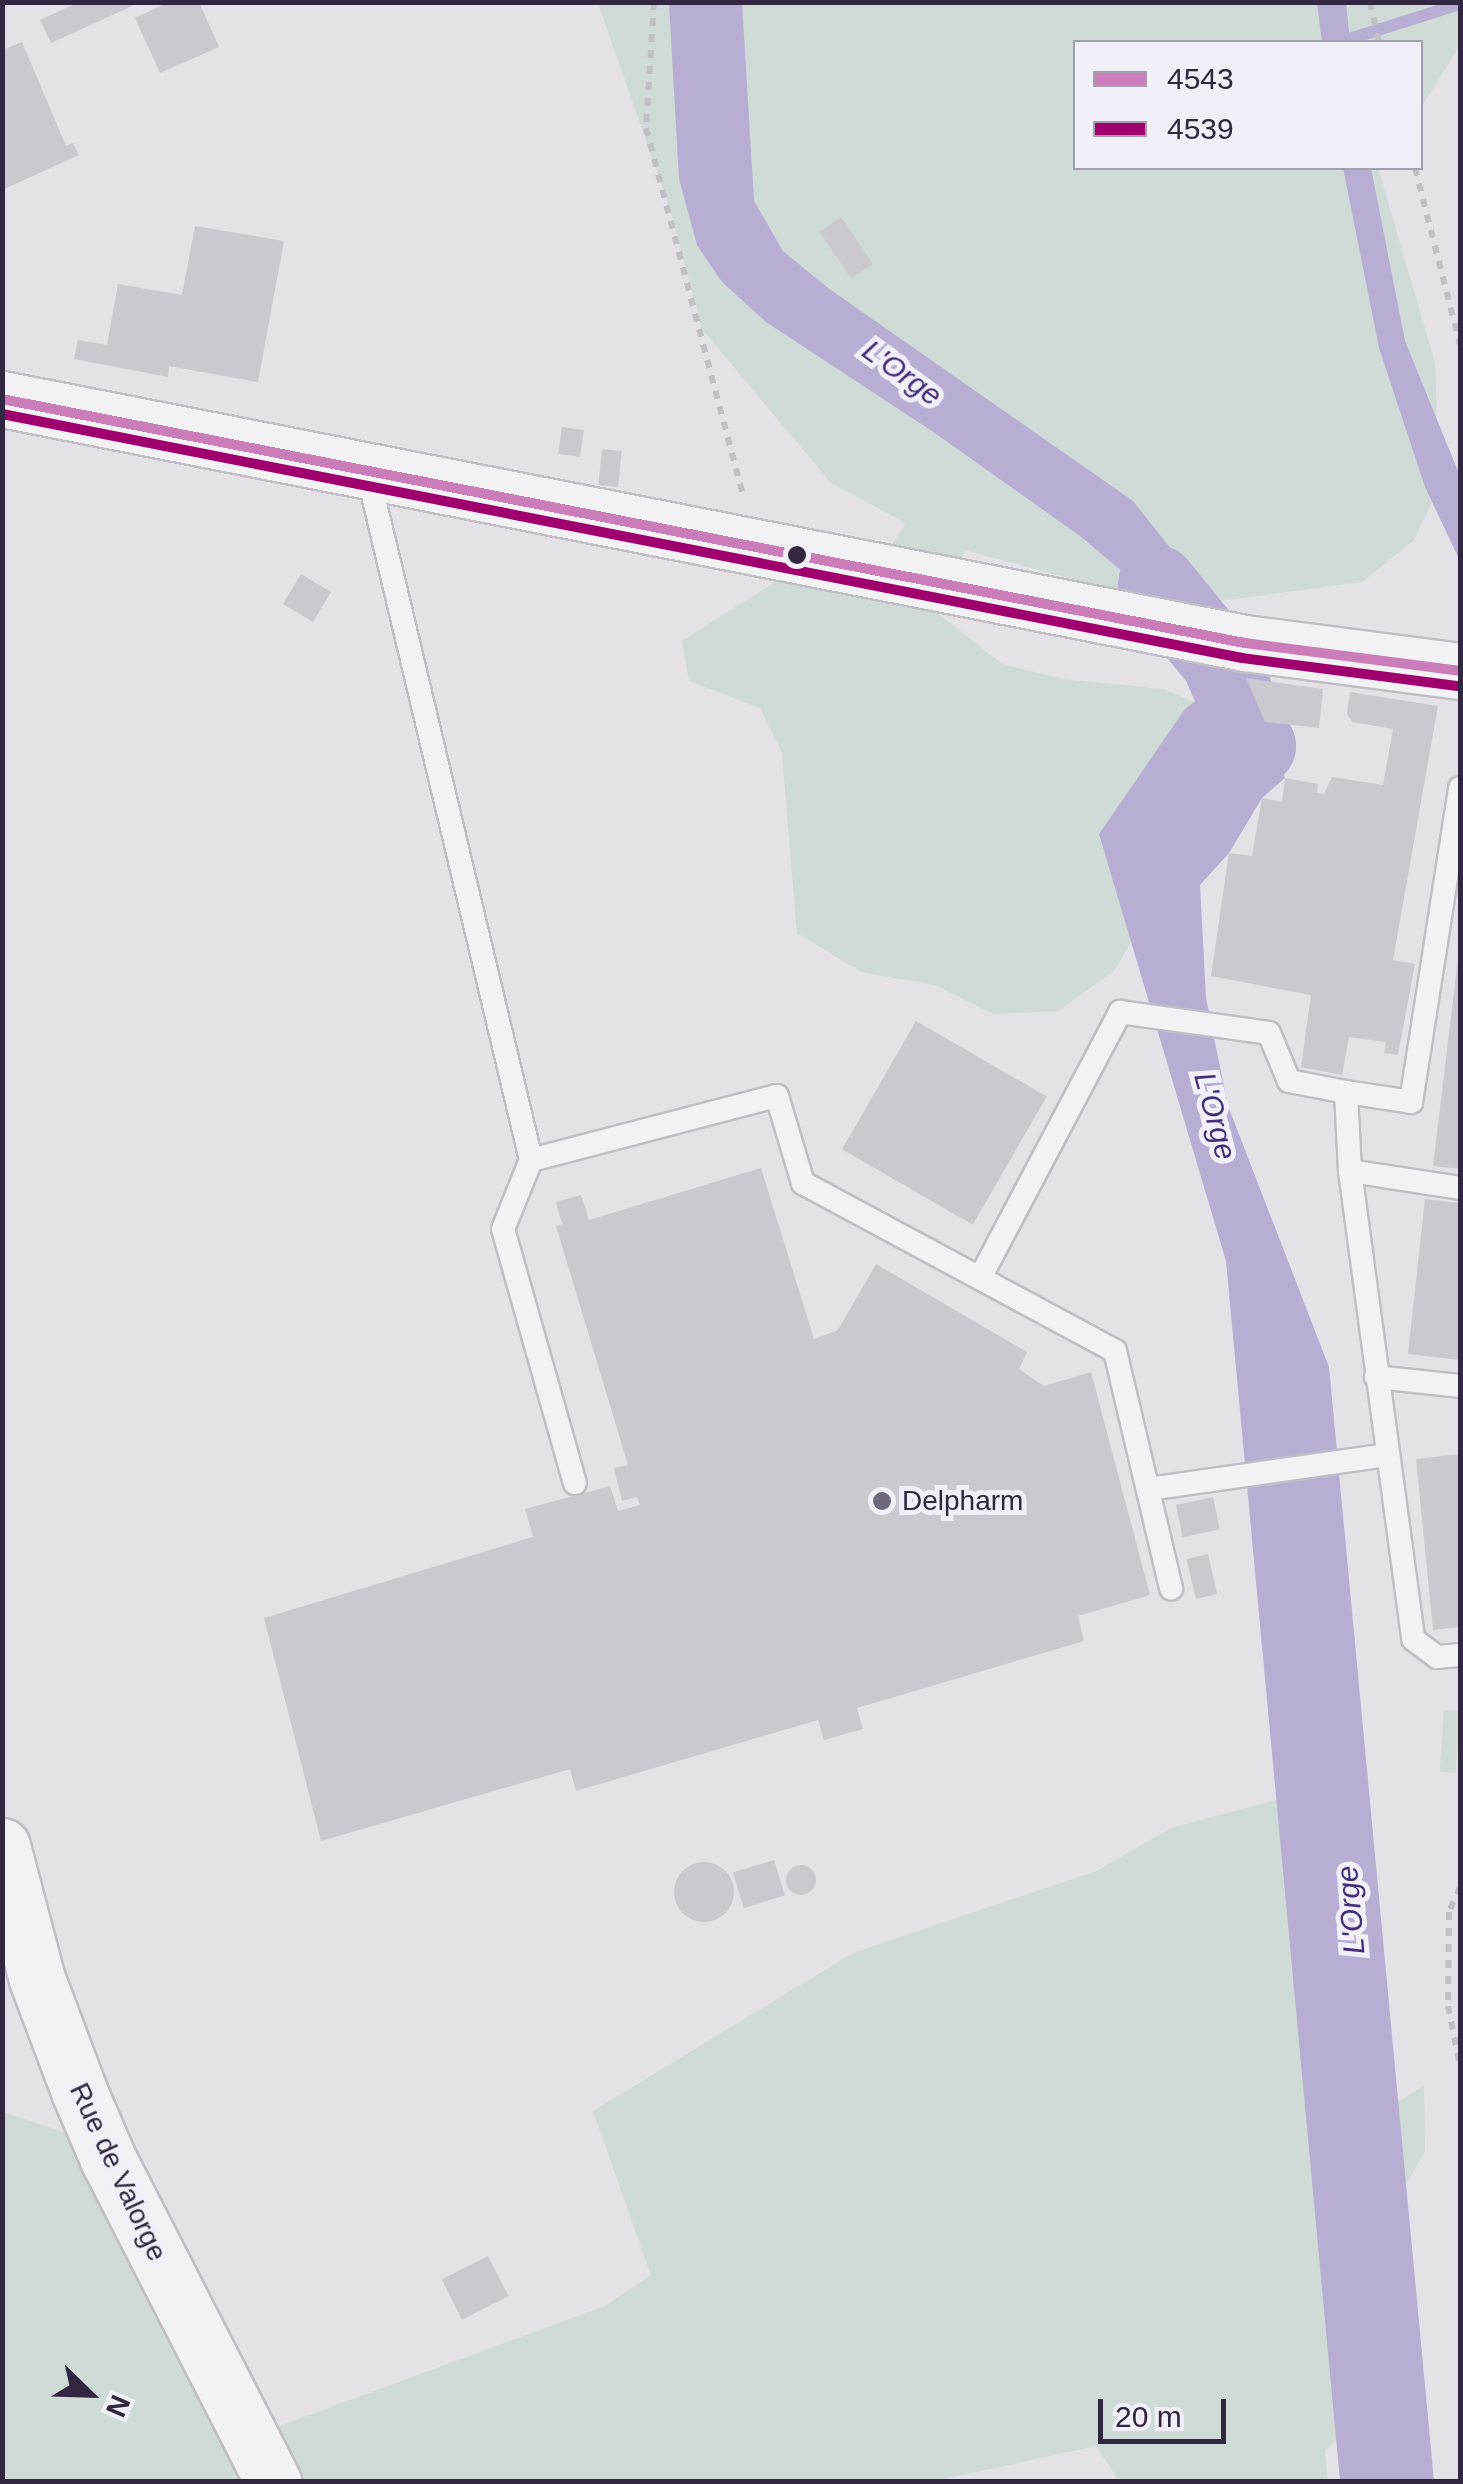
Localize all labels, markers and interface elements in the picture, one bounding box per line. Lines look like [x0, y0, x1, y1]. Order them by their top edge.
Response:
legend [1073, 40, 1423, 170]
text: 4543 [1167, 62, 1234, 95]
text: 4539 [1167, 112, 1234, 145]
water label: L'Orge [855, 332, 949, 414]
unlabelled marker [787, 545, 807, 565]
water label: L'Orge [1186, 1068, 1244, 1164]
place label: Delpharm [902, 1484, 1023, 1518]
marker: Delpharm [871, 1490, 893, 1512]
water label: L'Orge [1329, 1864, 1373, 1956]
street label: Rue de Valorge [62, 2078, 174, 2266]
north arrow [40, 2344, 140, 2444]
scale bar [1103, 2379, 1230, 2441]
text: N [100, 2391, 136, 2421]
text: 20 m [1115, 2400, 1182, 2433]

